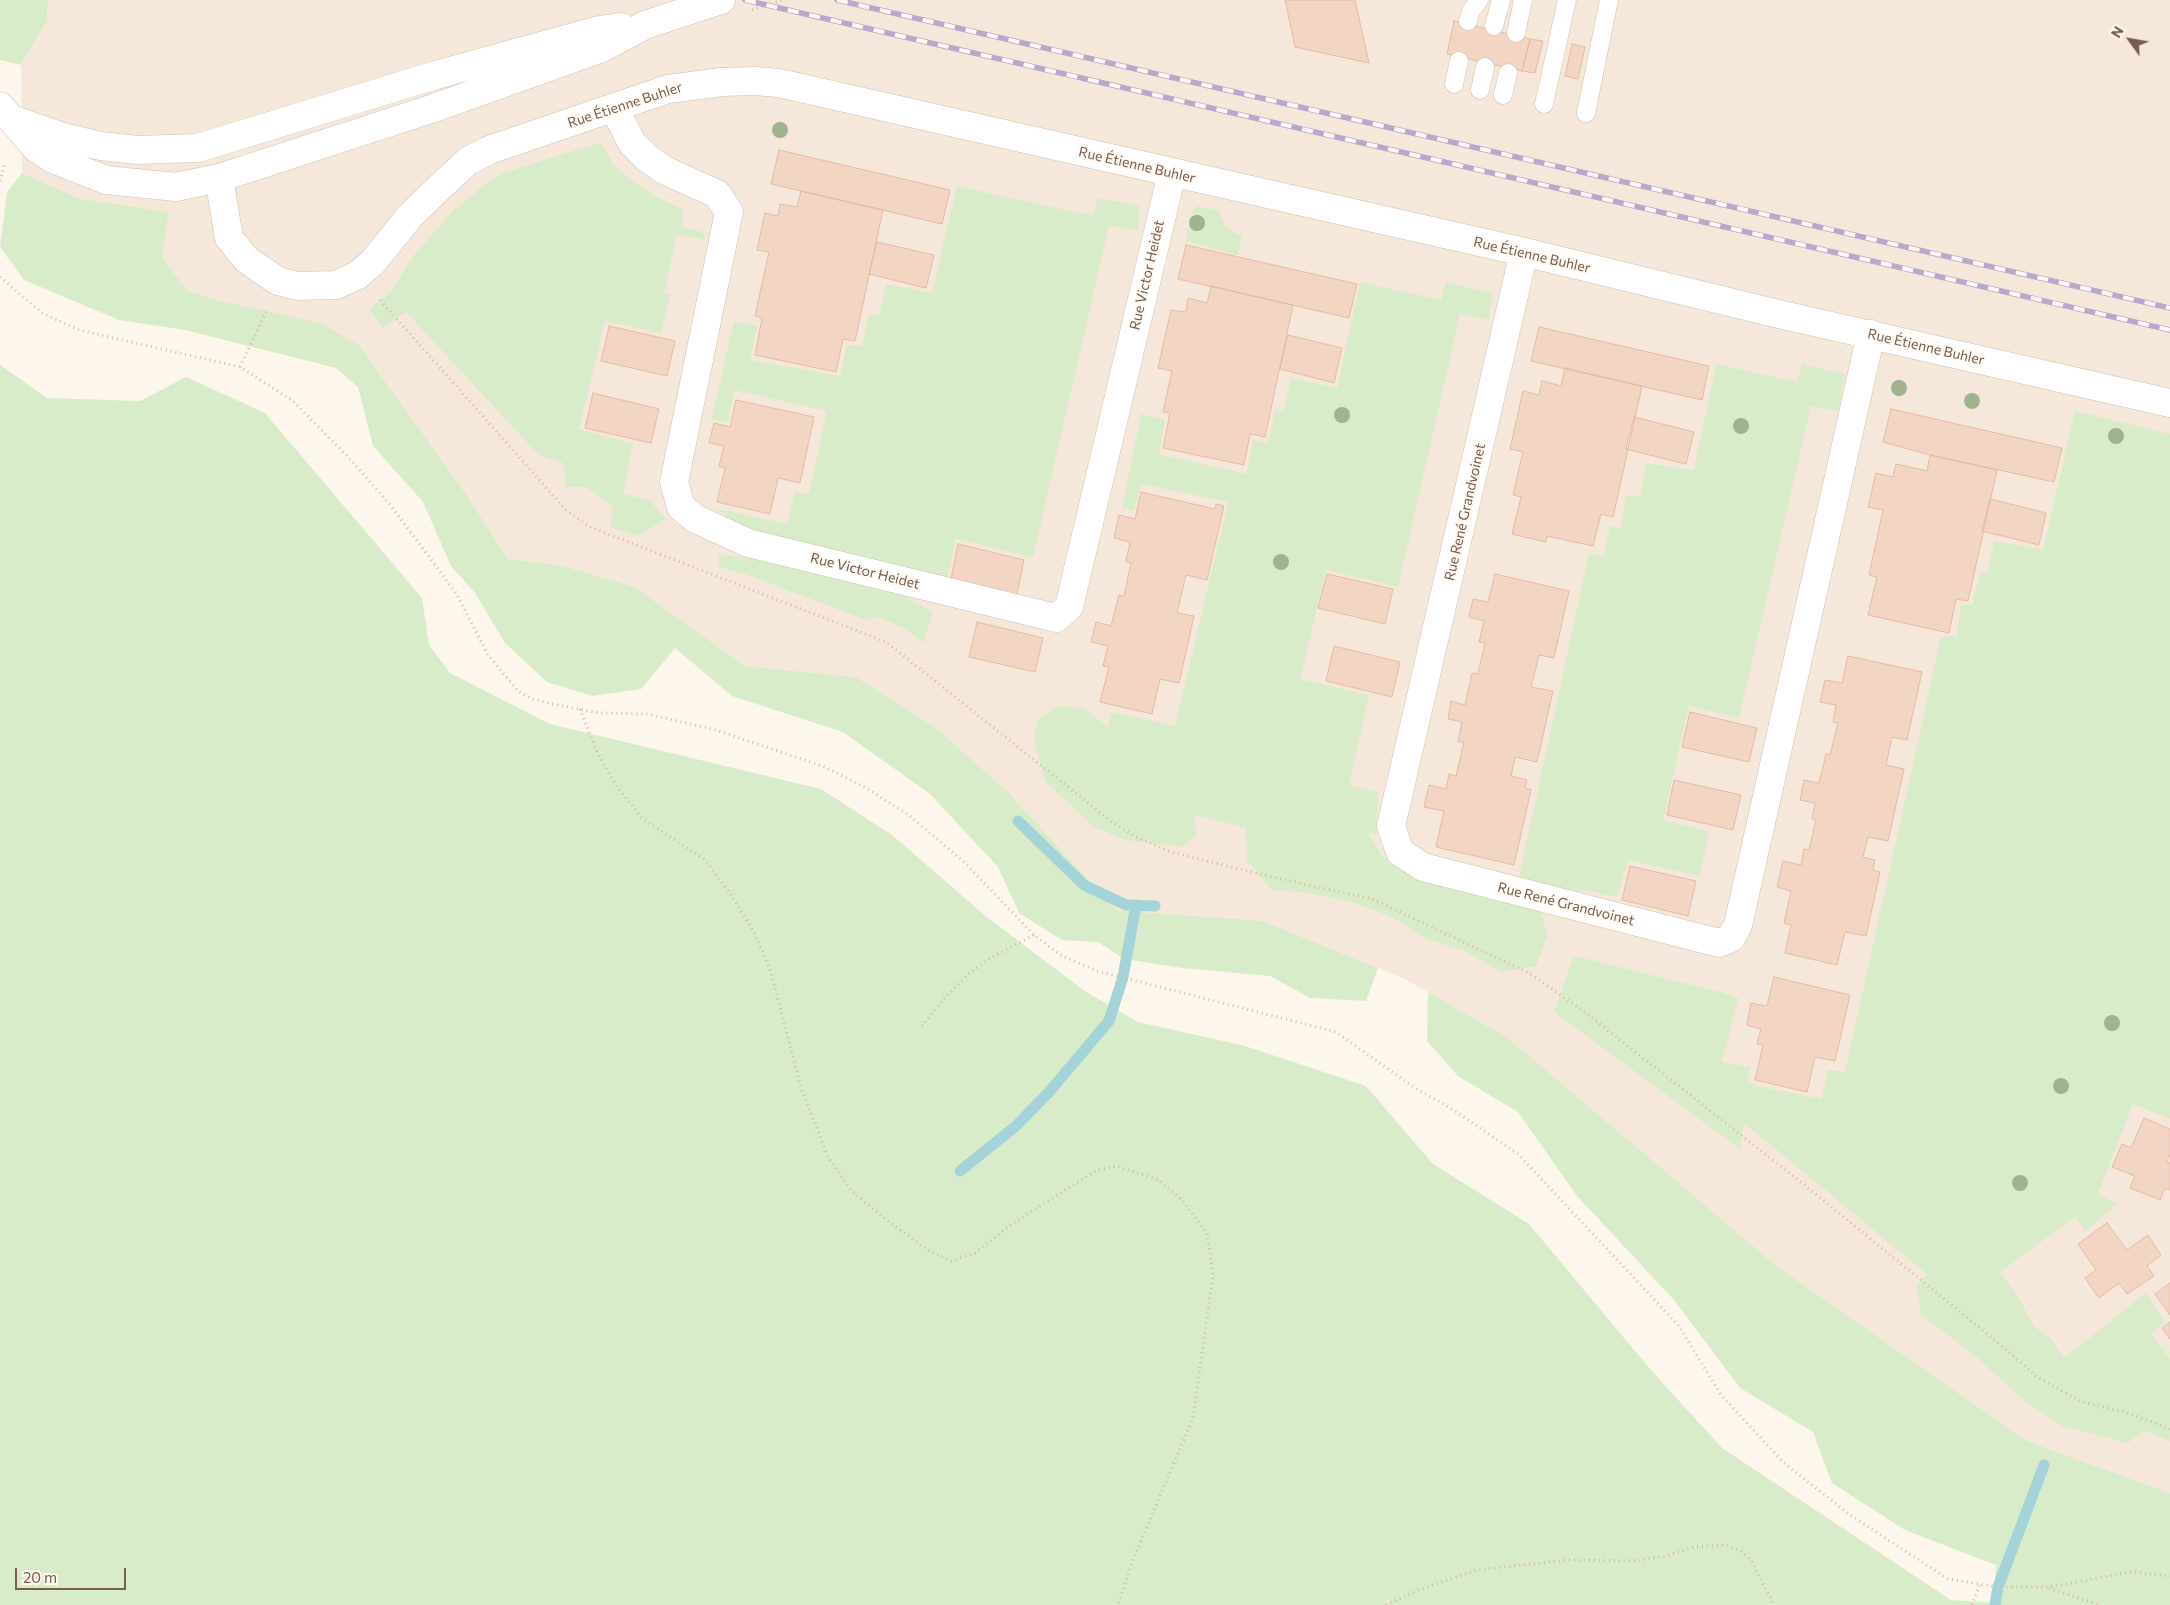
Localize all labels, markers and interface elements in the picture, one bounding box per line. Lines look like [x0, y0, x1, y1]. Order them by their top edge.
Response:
north arrow [2105, 15, 2155, 65]
text: N [2107, 23, 2127, 41]
street label: Rue Étienne Buhler [566, 79, 684, 131]
street label: Rue Étienne Buhler [1077, 143, 1197, 187]
street label: Rue Victor Heidet [1126, 218, 1168, 332]
street label: Rue Étienne Buhler [1472, 233, 1592, 277]
street label: Rue Étienne Buhler [1866, 325, 1986, 369]
street label: Rue René Grandvoinet [1441, 442, 1489, 582]
street label: Rue Victor Heidet [809, 549, 921, 593]
street label: Rue René Grandvoinet [1496, 879, 1636, 929]
scale bar [18, 1558, 129, 1590]
text: 20 m [23, 1568, 57, 1586]

